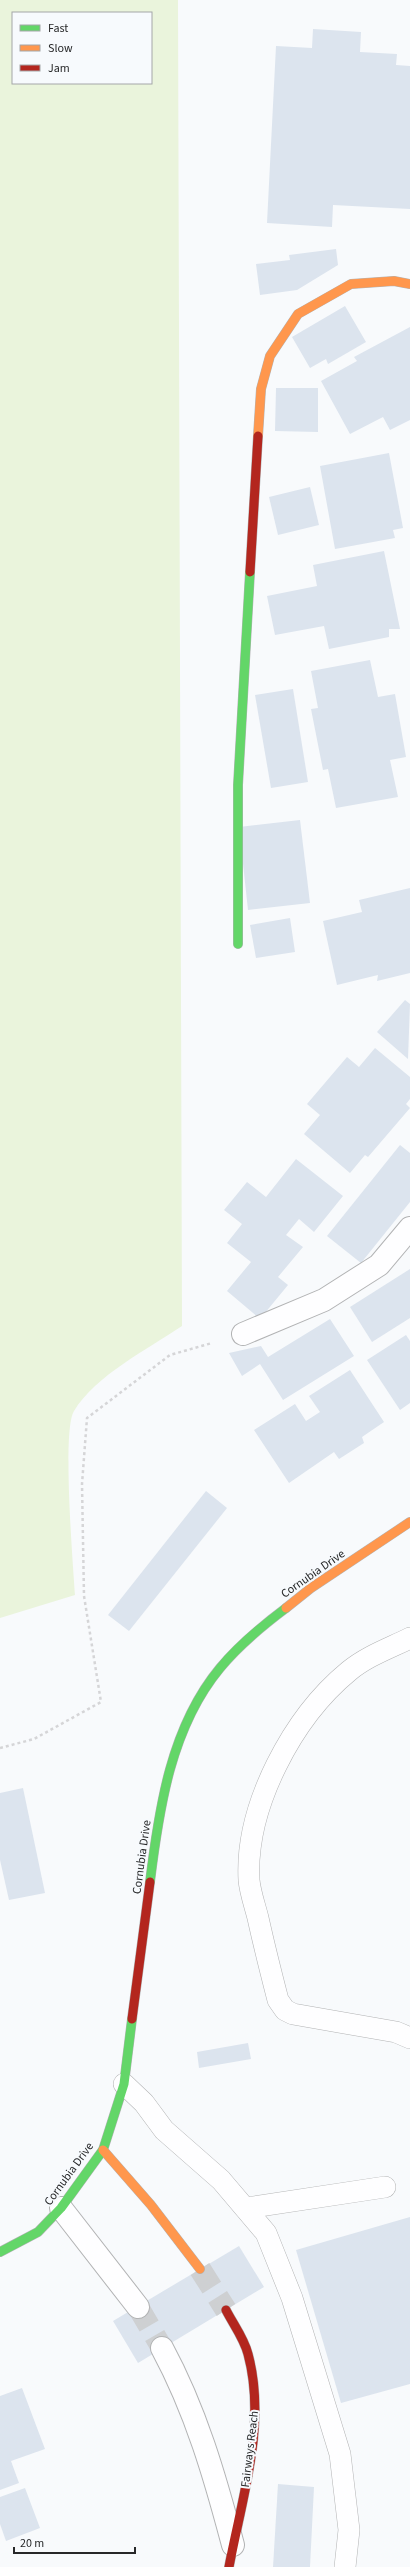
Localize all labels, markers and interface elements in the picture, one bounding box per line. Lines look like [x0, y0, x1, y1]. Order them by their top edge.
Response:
legend [12, 12, 152, 84]
text: Fast [48, 20, 68, 37]
text: Slow [48, 40, 73, 57]
text: Jam [48, 60, 70, 77]
street label: Cornubia Drive [278, 1546, 348, 1602]
street label: Cornubia Drive [128, 1819, 156, 1895]
street label: Cornubia Drive [40, 2139, 98, 2209]
street label: Fairways Reach [237, 2410, 263, 2488]
scale bar [14, 2529, 135, 2555]
text: 20 m [20, 2535, 44, 2552]

